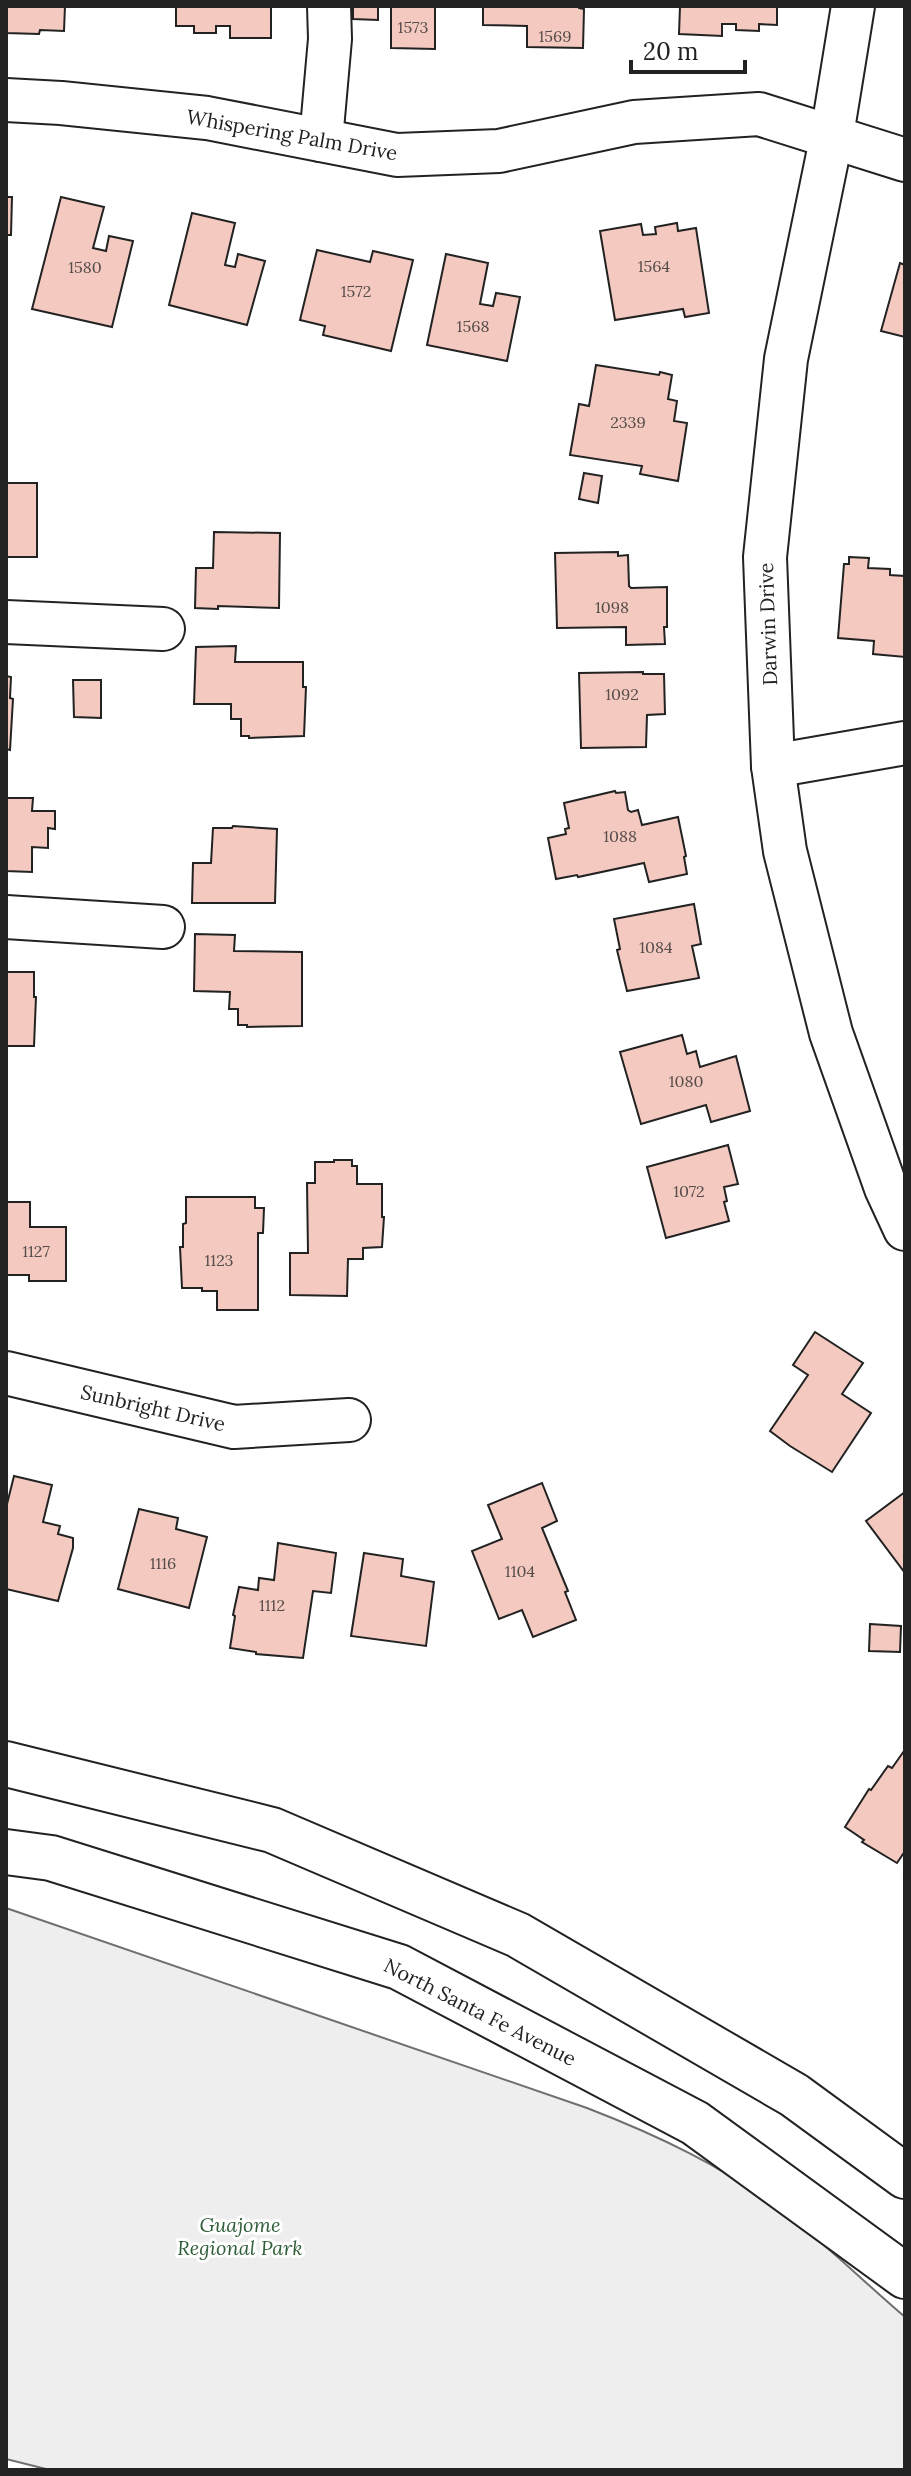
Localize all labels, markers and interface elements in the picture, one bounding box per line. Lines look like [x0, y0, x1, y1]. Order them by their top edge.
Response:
house number: 1573 [398, 17, 428, 37]
scale bar [631, 24, 745, 74]
house number: 1569 [538, 26, 572, 46]
text: 20 m [643, 36, 699, 67]
street label: Whispering Palm Drive [185, 104, 400, 165]
house number: 1564 [638, 256, 671, 276]
house number: 1580 [68, 257, 102, 277]
house number: 1572 [341, 281, 371, 301]
house number: 1568 [457, 316, 489, 336]
house number: 2339 [610, 412, 646, 432]
street label: Darwin Drive [753, 562, 782, 686]
house number: 1098 [595, 597, 629, 617]
house number: 1092 [605, 684, 639, 704]
house number: 1088 [603, 826, 637, 846]
house number: 1084 [639, 937, 673, 957]
house number: 1080 [669, 1071, 703, 1091]
house number: 1072 [673, 1181, 705, 1201]
house number: 1127 [22, 1241, 50, 1261]
house number: 1123 [205, 1250, 234, 1270]
street label: Sunbright Drive [78, 1379, 228, 1436]
house number: 1116 [150, 1553, 176, 1573]
house number: 1104 [505, 1561, 535, 1581]
house number: 1112 [259, 1595, 285, 1615]
street label: North Santa Fe Avenue [380, 1952, 581, 2071]
park label: Guajome Regional Park [177, 2212, 303, 2260]

